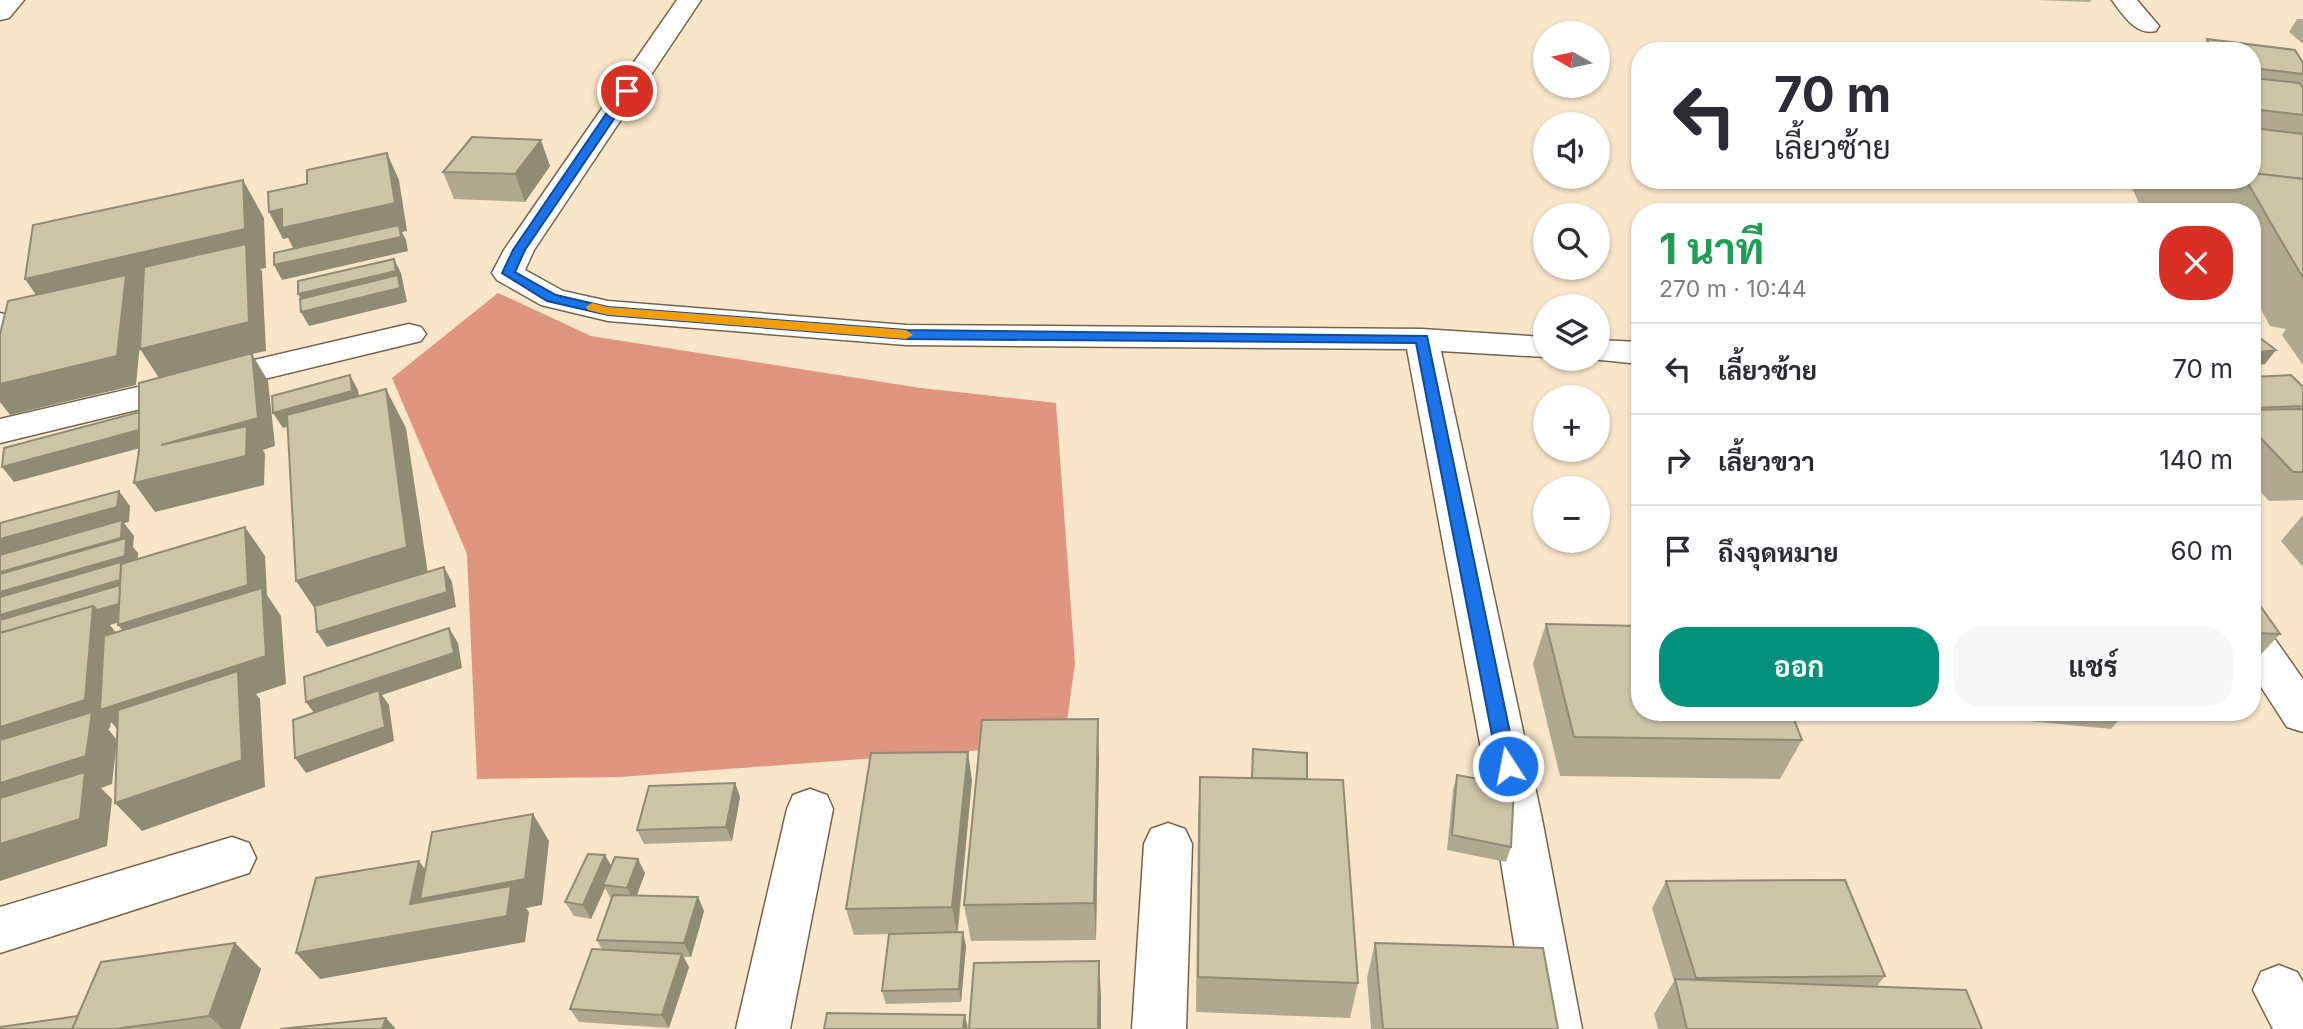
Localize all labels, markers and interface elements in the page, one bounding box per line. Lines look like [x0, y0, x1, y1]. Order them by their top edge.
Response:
north arrow [1533, 21, 1610, 98]
map controls [1533, 21, 1610, 553]
pin [597, 61, 657, 121]
text: 70 m [1774, 65, 1891, 124]
icon: left [1659, 70, 1750, 161]
icon: arrive [608, 72, 646, 110]
button: sound [1533, 112, 1610, 189]
text: เลี้ยวซ้าย [1774, 128, 1891, 167]
button: search [1533, 203, 1610, 280]
text: 1 นาที [1659, 223, 1764, 274]
button: close [2159, 226, 2233, 300]
text: 270 m · 10:44 [1659, 275, 1807, 303]
button: layers [1533, 294, 1610, 371]
icon: left [1659, 350, 1697, 388]
text: 70 m [2172, 353, 2233, 384]
text: เลี้ยวซ้าย [1718, 355, 1817, 386]
button: + [1533, 385, 1610, 462]
icon: right [1659, 441, 1697, 479]
text: 140 m [2159, 444, 2233, 475]
text: เลี้ยวขวา [1718, 446, 1815, 477]
button: − [1533, 476, 1610, 553]
icon: arrive [1659, 532, 1697, 570]
text: 60 m [2170, 535, 2233, 566]
text: ถึงจุดหมาย [1718, 537, 1839, 568]
button: ออก [1659, 627, 1939, 707]
button: แชร์ [1953, 627, 2233, 707]
position arrow [1471, 729, 1545, 803]

